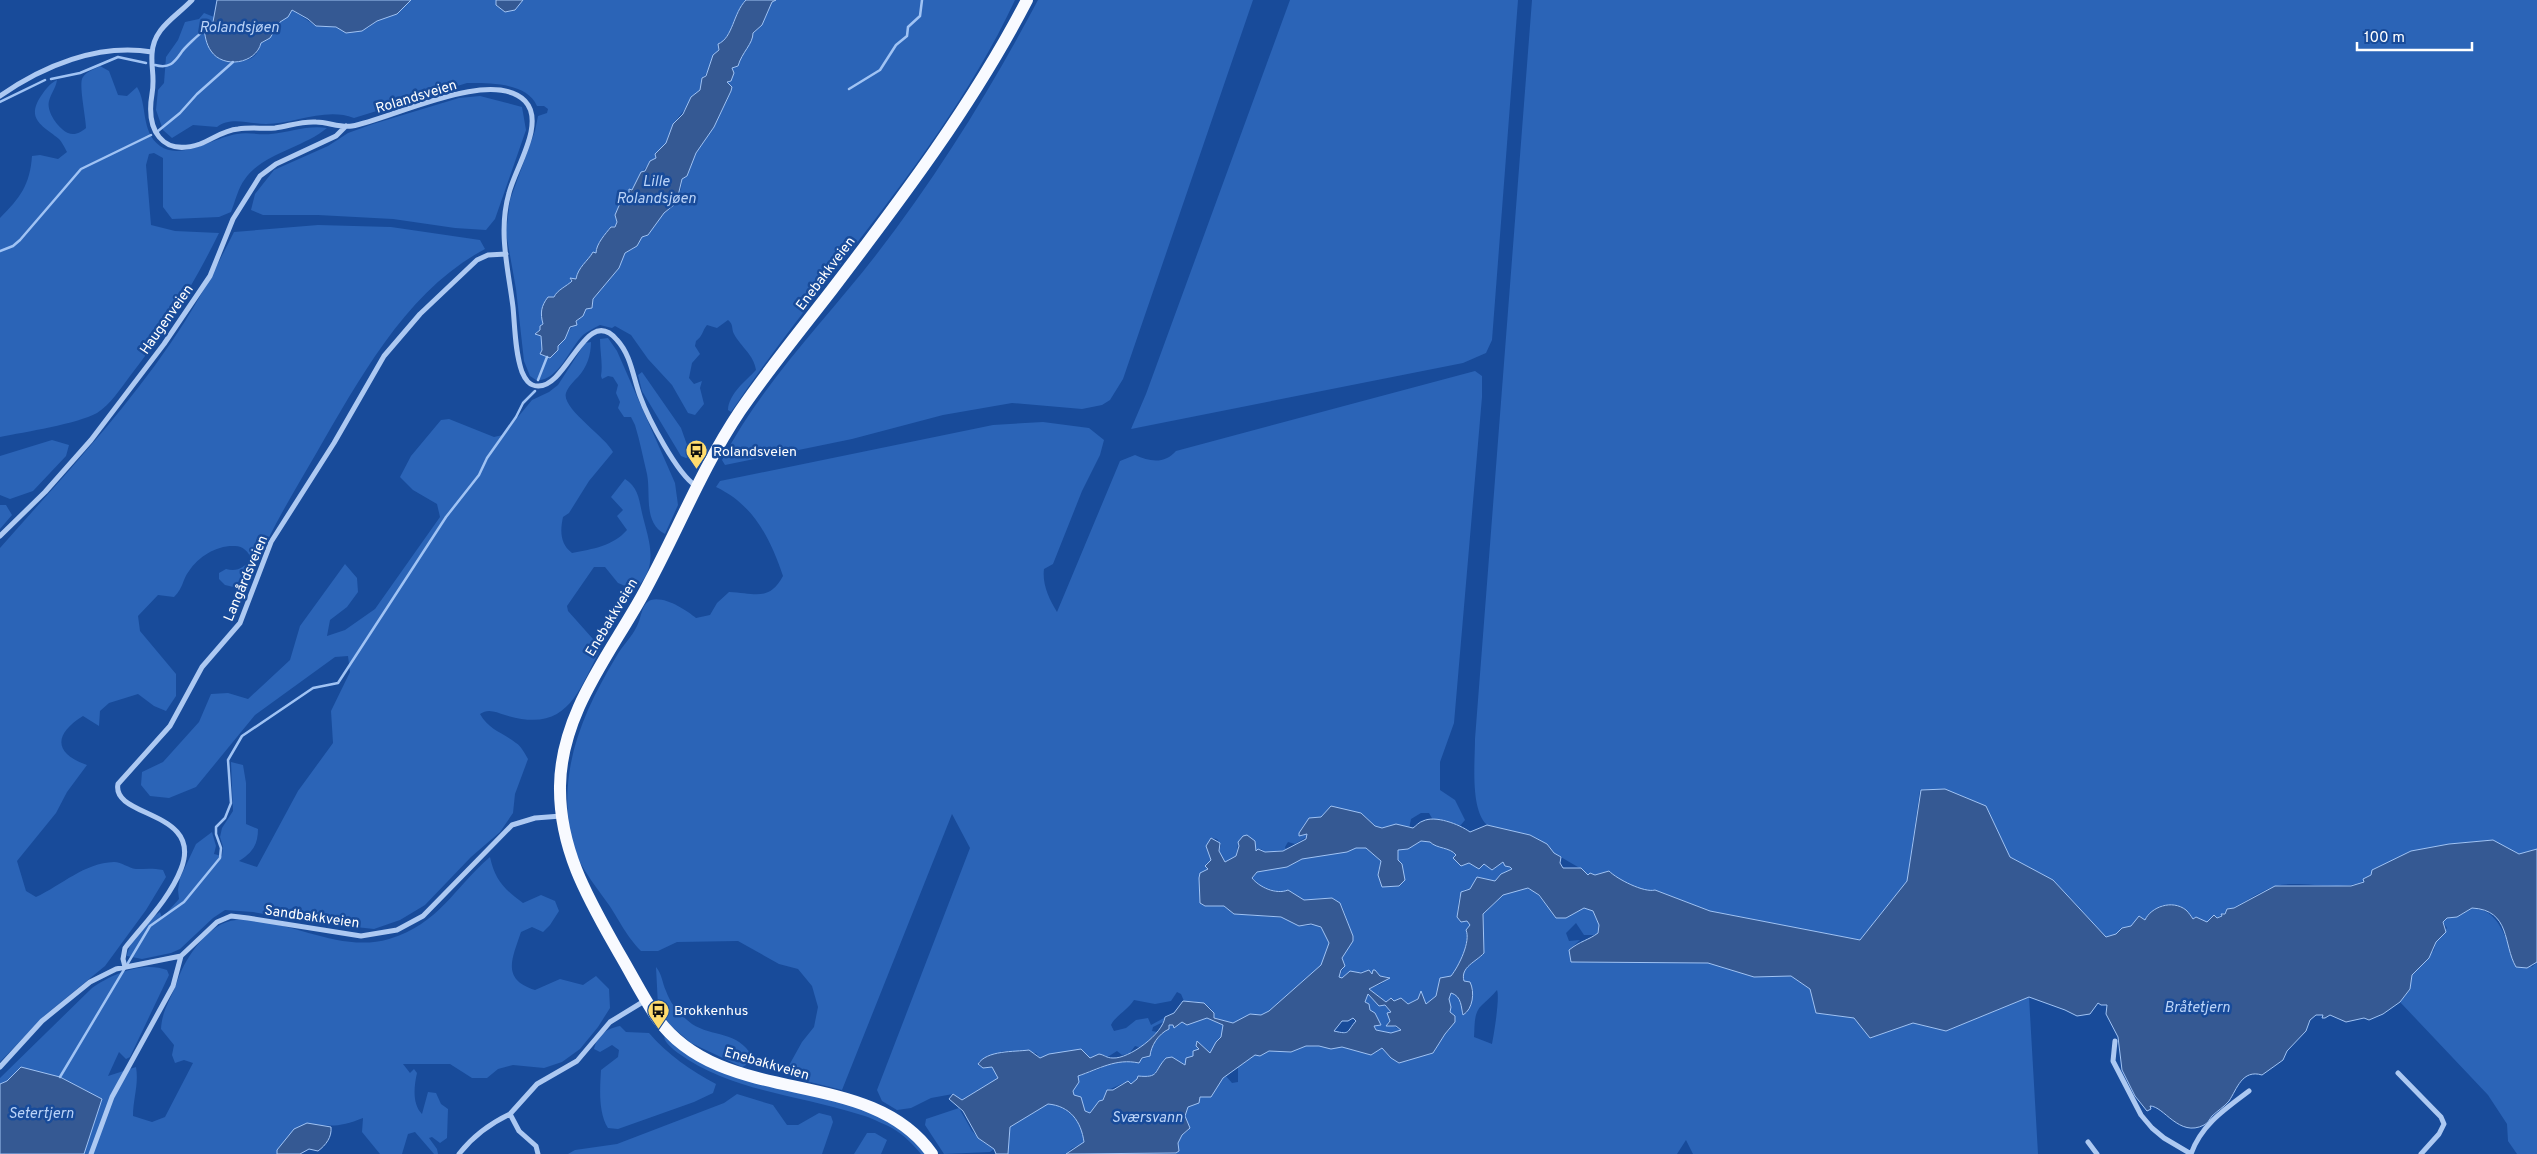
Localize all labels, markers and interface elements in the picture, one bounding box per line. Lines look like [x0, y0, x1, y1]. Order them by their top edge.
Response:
water label: Rolandsjøen [199, 19, 279, 38]
scale bar [2357, 20, 2472, 52]
text: 100 m [2364, 29, 2405, 48]
street label: Rolandsveien [374, 77, 459, 118]
water label: Lille Rolandsjøen [616, 173, 696, 209]
street label: Enebakkveien [793, 234, 859, 314]
street label: Haugenveien [137, 282, 198, 358]
bus stop icon: Rolandsveien [685, 439, 709, 470]
place label: Rolandsveien [713, 444, 797, 461]
street label: Langårdsveien [221, 533, 272, 624]
street label: Enebakkveien [582, 576, 642, 660]
street label: Sandbakkveien [263, 902, 360, 933]
bus stop icon: Brokkenhus [646, 998, 670, 1029]
water label: Bråtetjern [2164, 999, 2230, 1018]
place label: Brokkenhus [674, 1003, 748, 1020]
street label: Enebakkveien [722, 1044, 811, 1085]
water label: Setertjern [8, 1105, 74, 1124]
water label: Sværsvann [1111, 1109, 1183, 1128]

